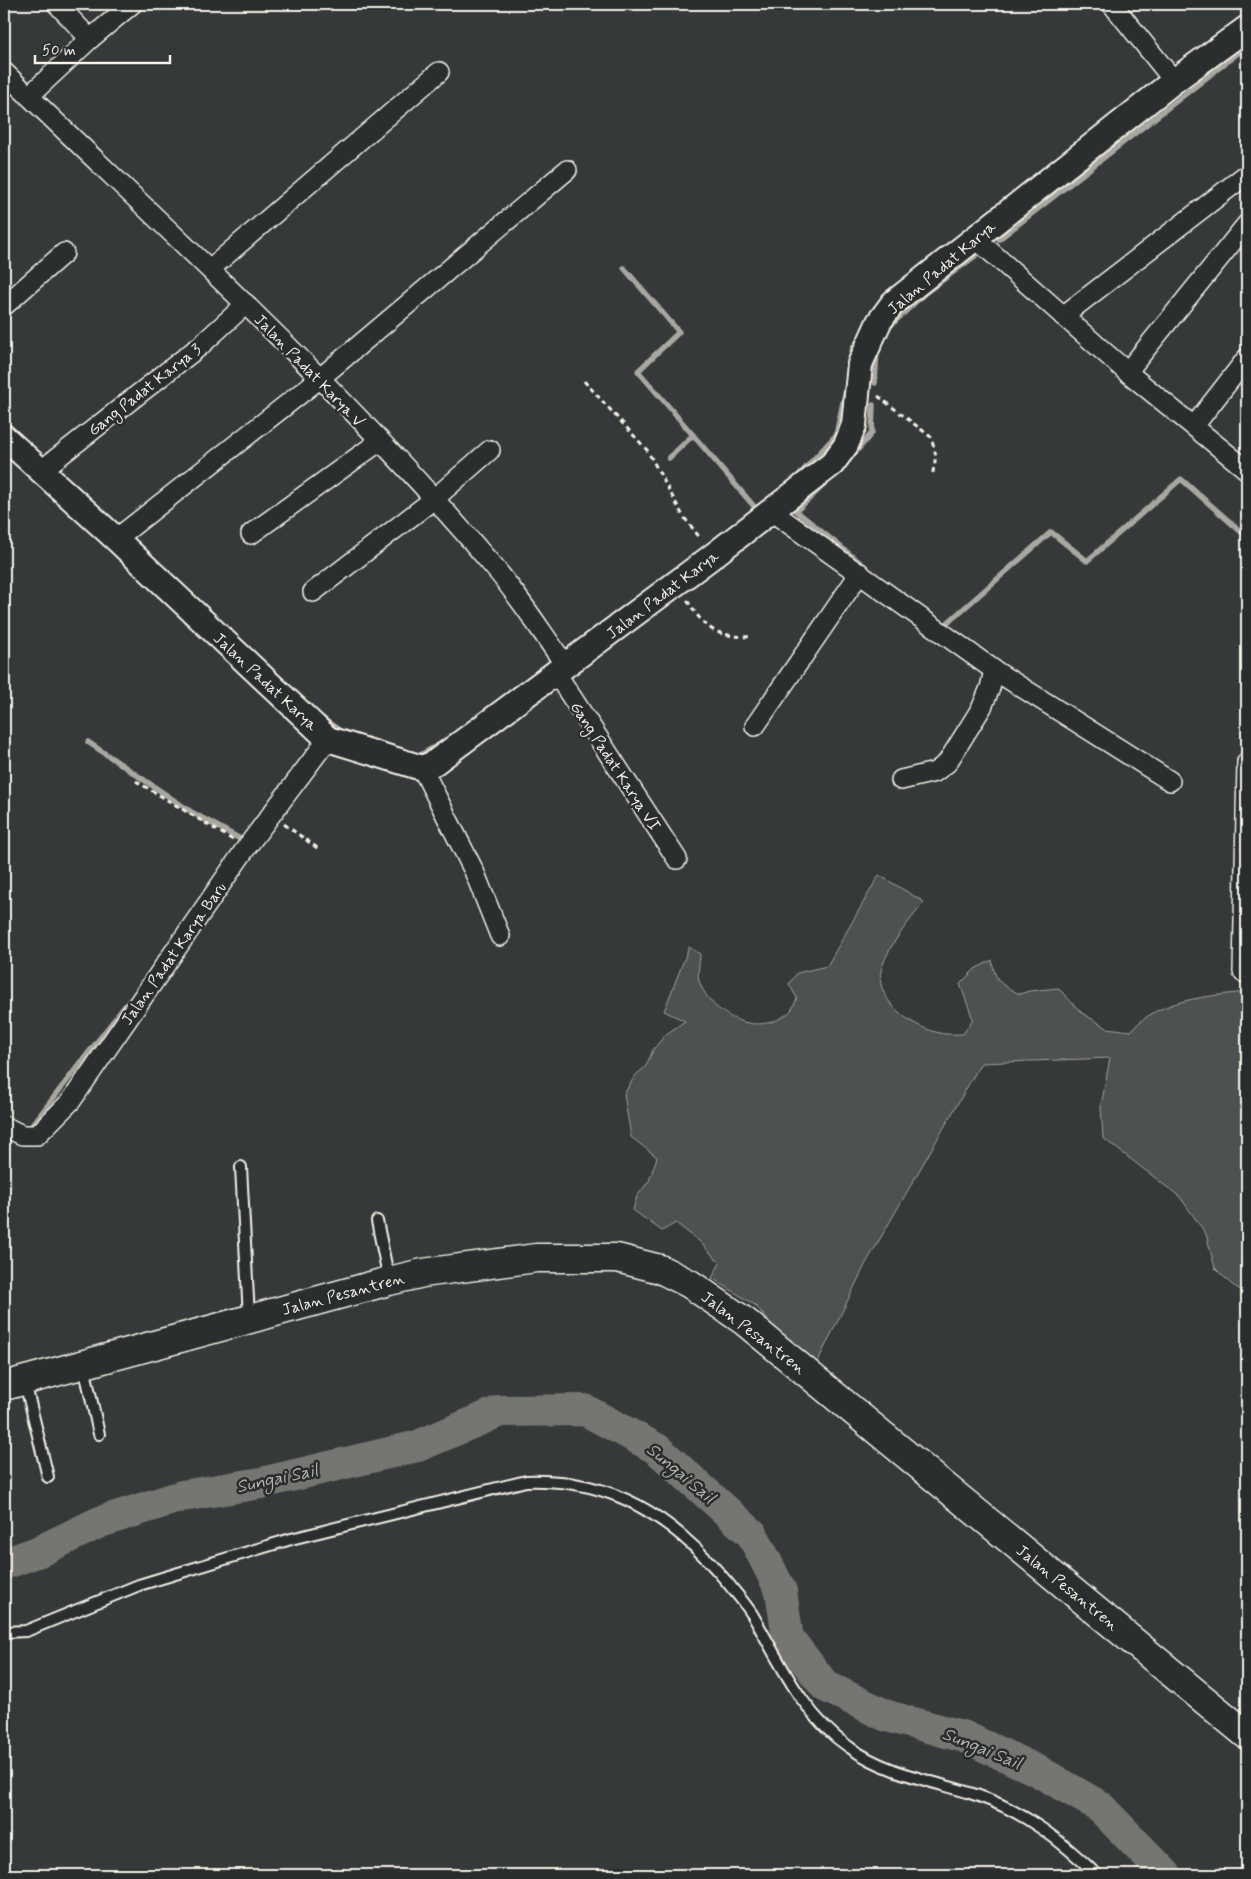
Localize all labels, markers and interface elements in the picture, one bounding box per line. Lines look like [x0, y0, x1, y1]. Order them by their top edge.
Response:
scale bar [35, 32, 170, 64]
text: 50 m [42, 41, 76, 61]
street label: Jalan Padat Karya [883, 216, 1001, 320]
street label: Jalan Padat Karya V [249, 310, 369, 432]
street label: Gang Padat Karya 3 [84, 339, 206, 442]
street label: Jalan Padat Karya [603, 546, 724, 644]
street label: Jalan Padat Karya [208, 628, 322, 736]
street label: Gang Padat Karya VI [564, 698, 664, 836]
street label: Jalan Padat Karya Baru [117, 878, 232, 1029]
street label: Jalan Pesantren [280, 1268, 407, 1321]
street label: Jalan Pesantren [697, 1287, 810, 1380]
water label: Sungai Sail [640, 1438, 721, 1512]
water label: Sungai Sail [234, 1458, 322, 1501]
street label: Jalan Pesantren [1012, 1540, 1123, 1636]
water label: Sungai Sail [938, 1722, 1026, 1778]

